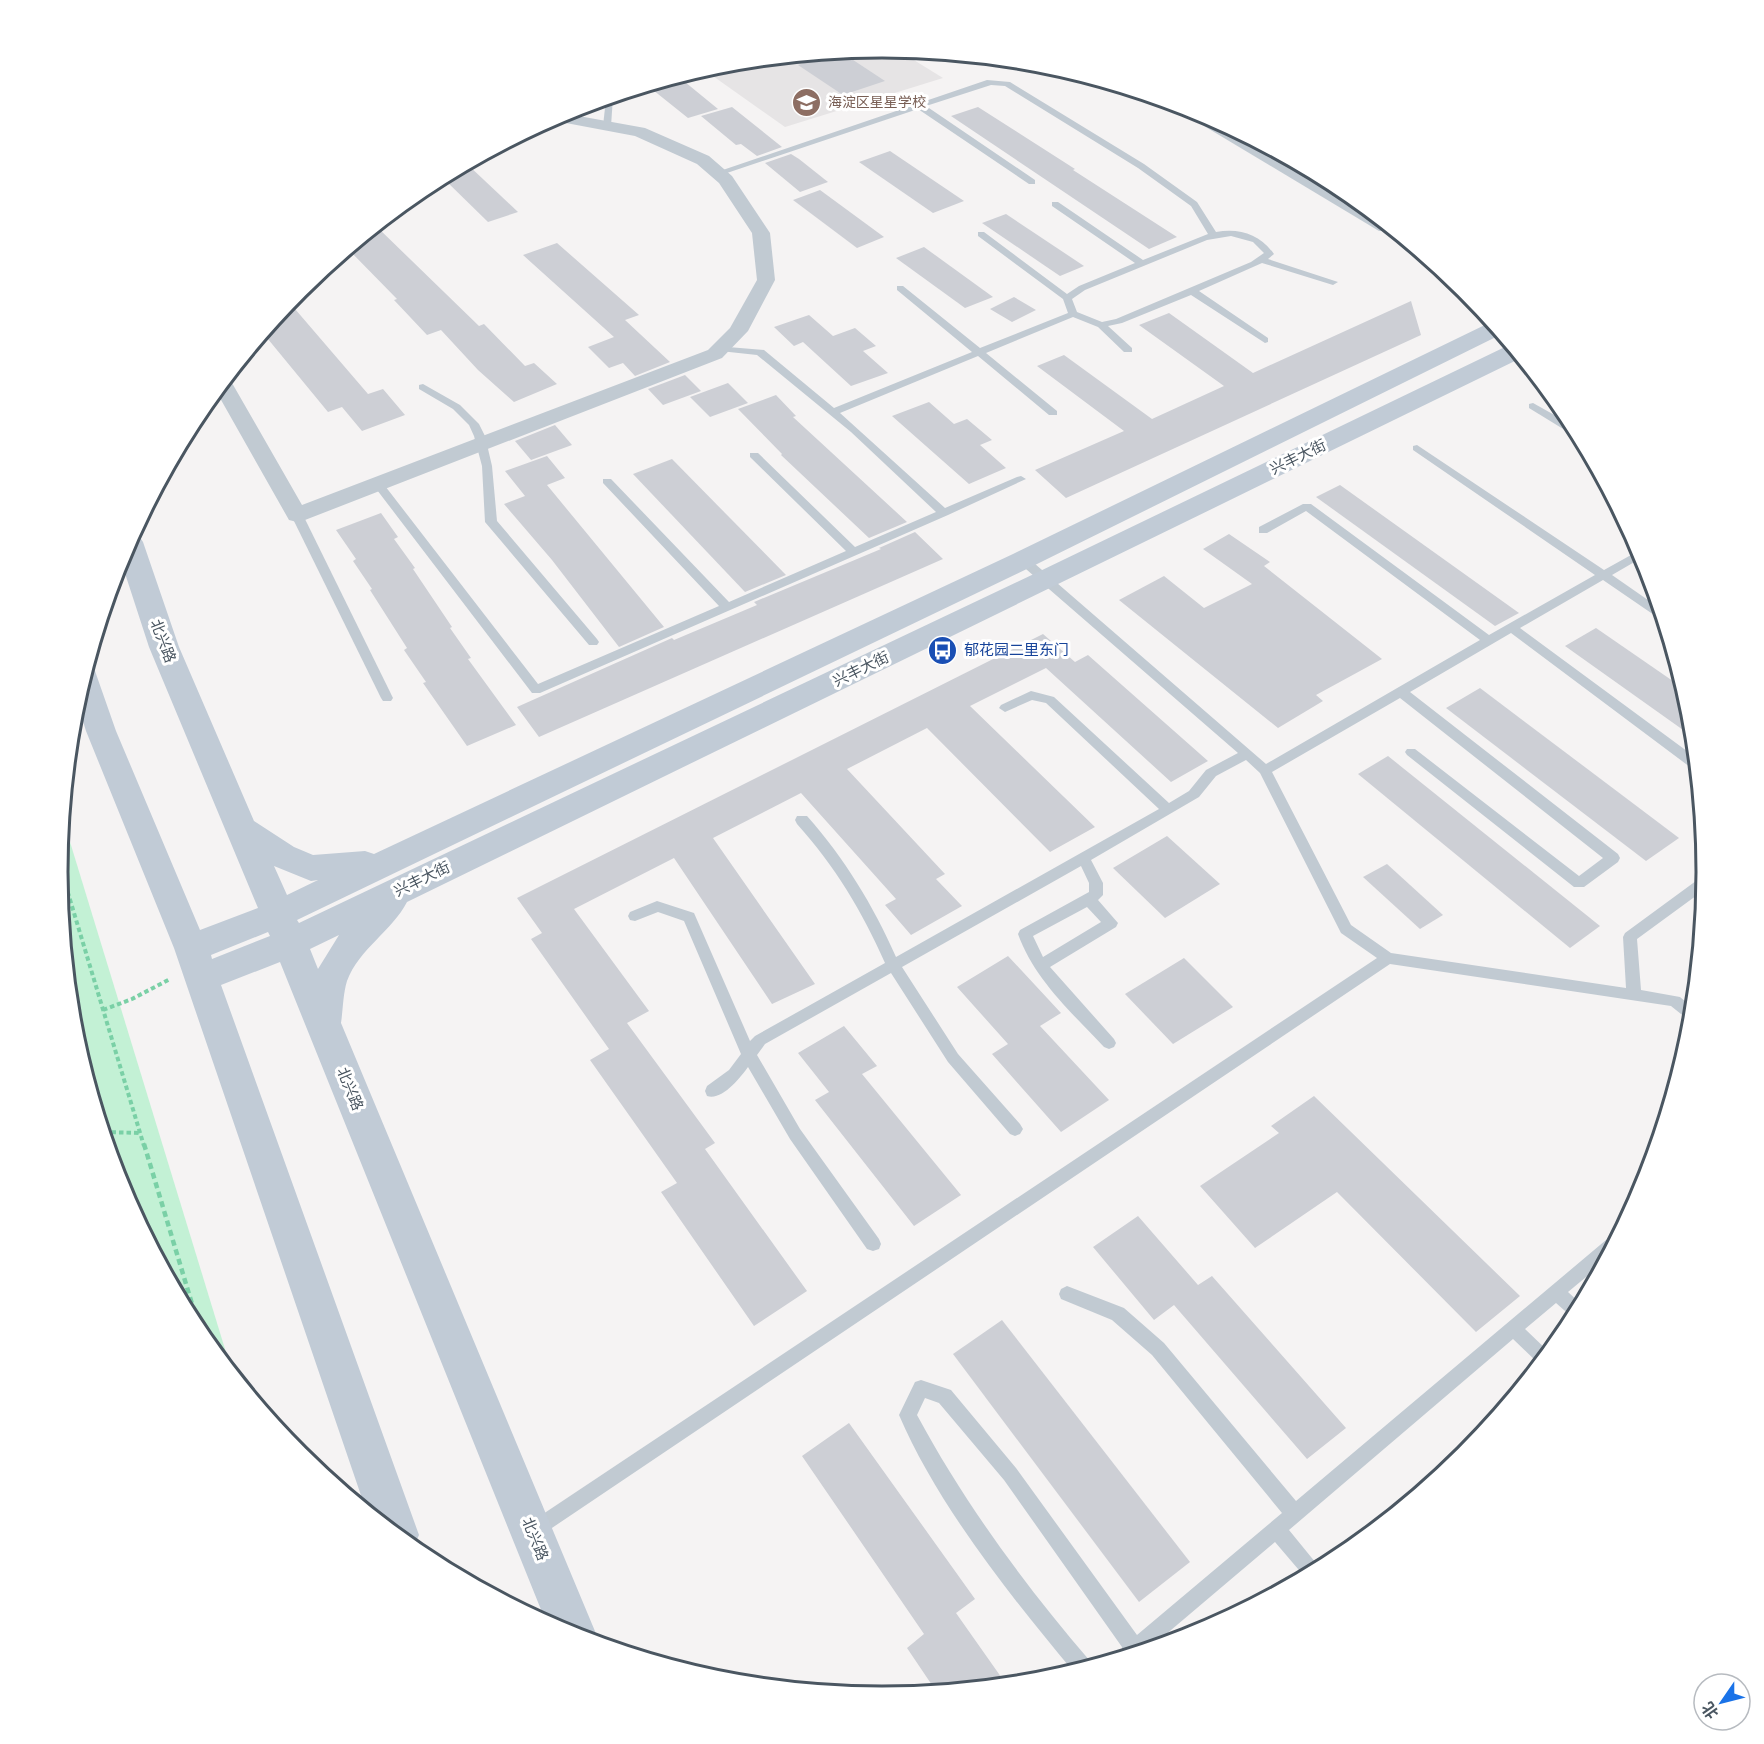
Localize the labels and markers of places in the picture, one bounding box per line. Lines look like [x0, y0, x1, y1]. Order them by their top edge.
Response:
school or university icon: 海淀区星星学校 [791, 86, 823, 118]
place label: 海淀区星星学校 [828, 93, 926, 111]
bus stop icon: 郁花园二里东门 [927, 634, 959, 666]
place label: 郁花园二里东门 [964, 640, 1069, 659]

